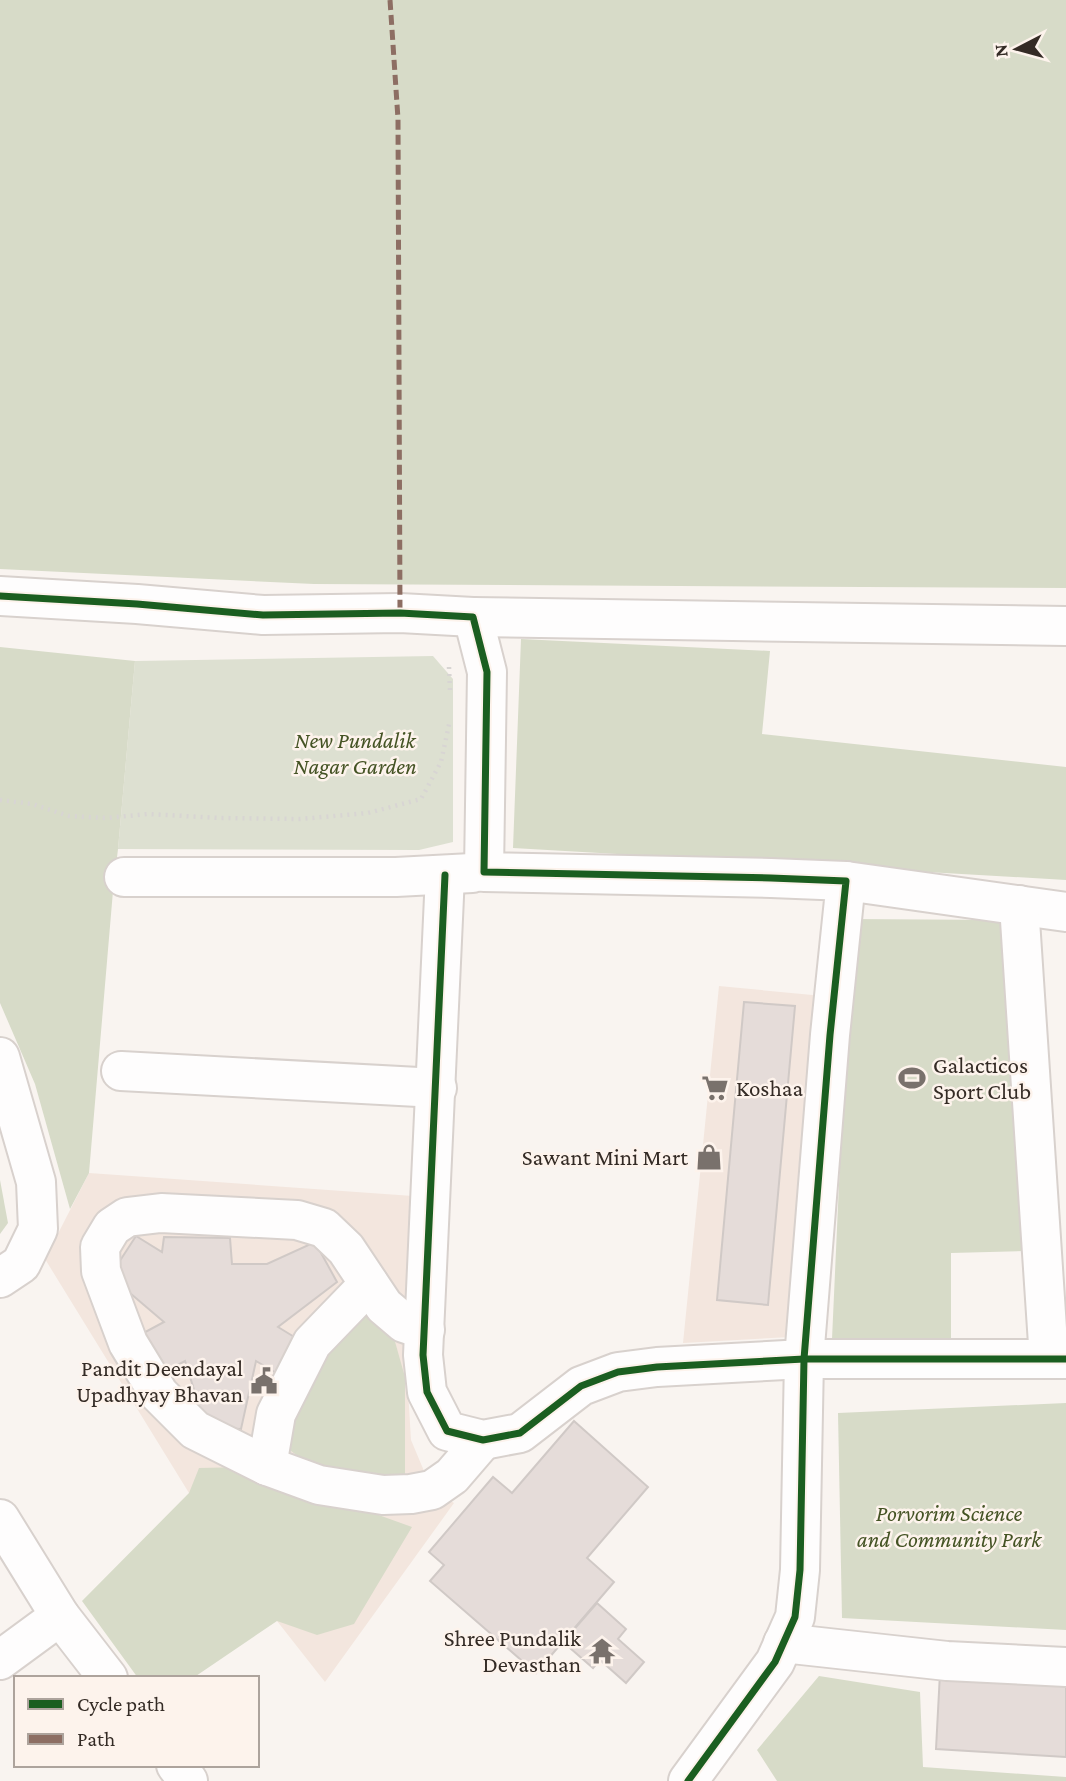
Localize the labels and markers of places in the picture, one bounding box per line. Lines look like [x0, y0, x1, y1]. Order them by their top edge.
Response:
place label: Galacticos Sport Club [933, 1052, 1031, 1104]
sports icon: Galacticos Sport Club [897, 1063, 927, 1093]
supermarket icon: Koshaa [700, 1073, 730, 1103]
place label: Koshaa [736, 1075, 803, 1101]
shop icon: Sawant Mini Mart [694, 1142, 724, 1172]
place label: Sawant Mini Mart [522, 1144, 688, 1170]
place label: Pandit Deendayal Upadhyay Bhavan [76, 1355, 243, 1407]
public building icon: Pandit Deendayal Upadhyay Bhavan [249, 1366, 279, 1396]
place label: Shree Pundalik Devasthan [444, 1625, 581, 1677]
temple icon: Shree Pundalik Devasthan [587, 1636, 617, 1666]

